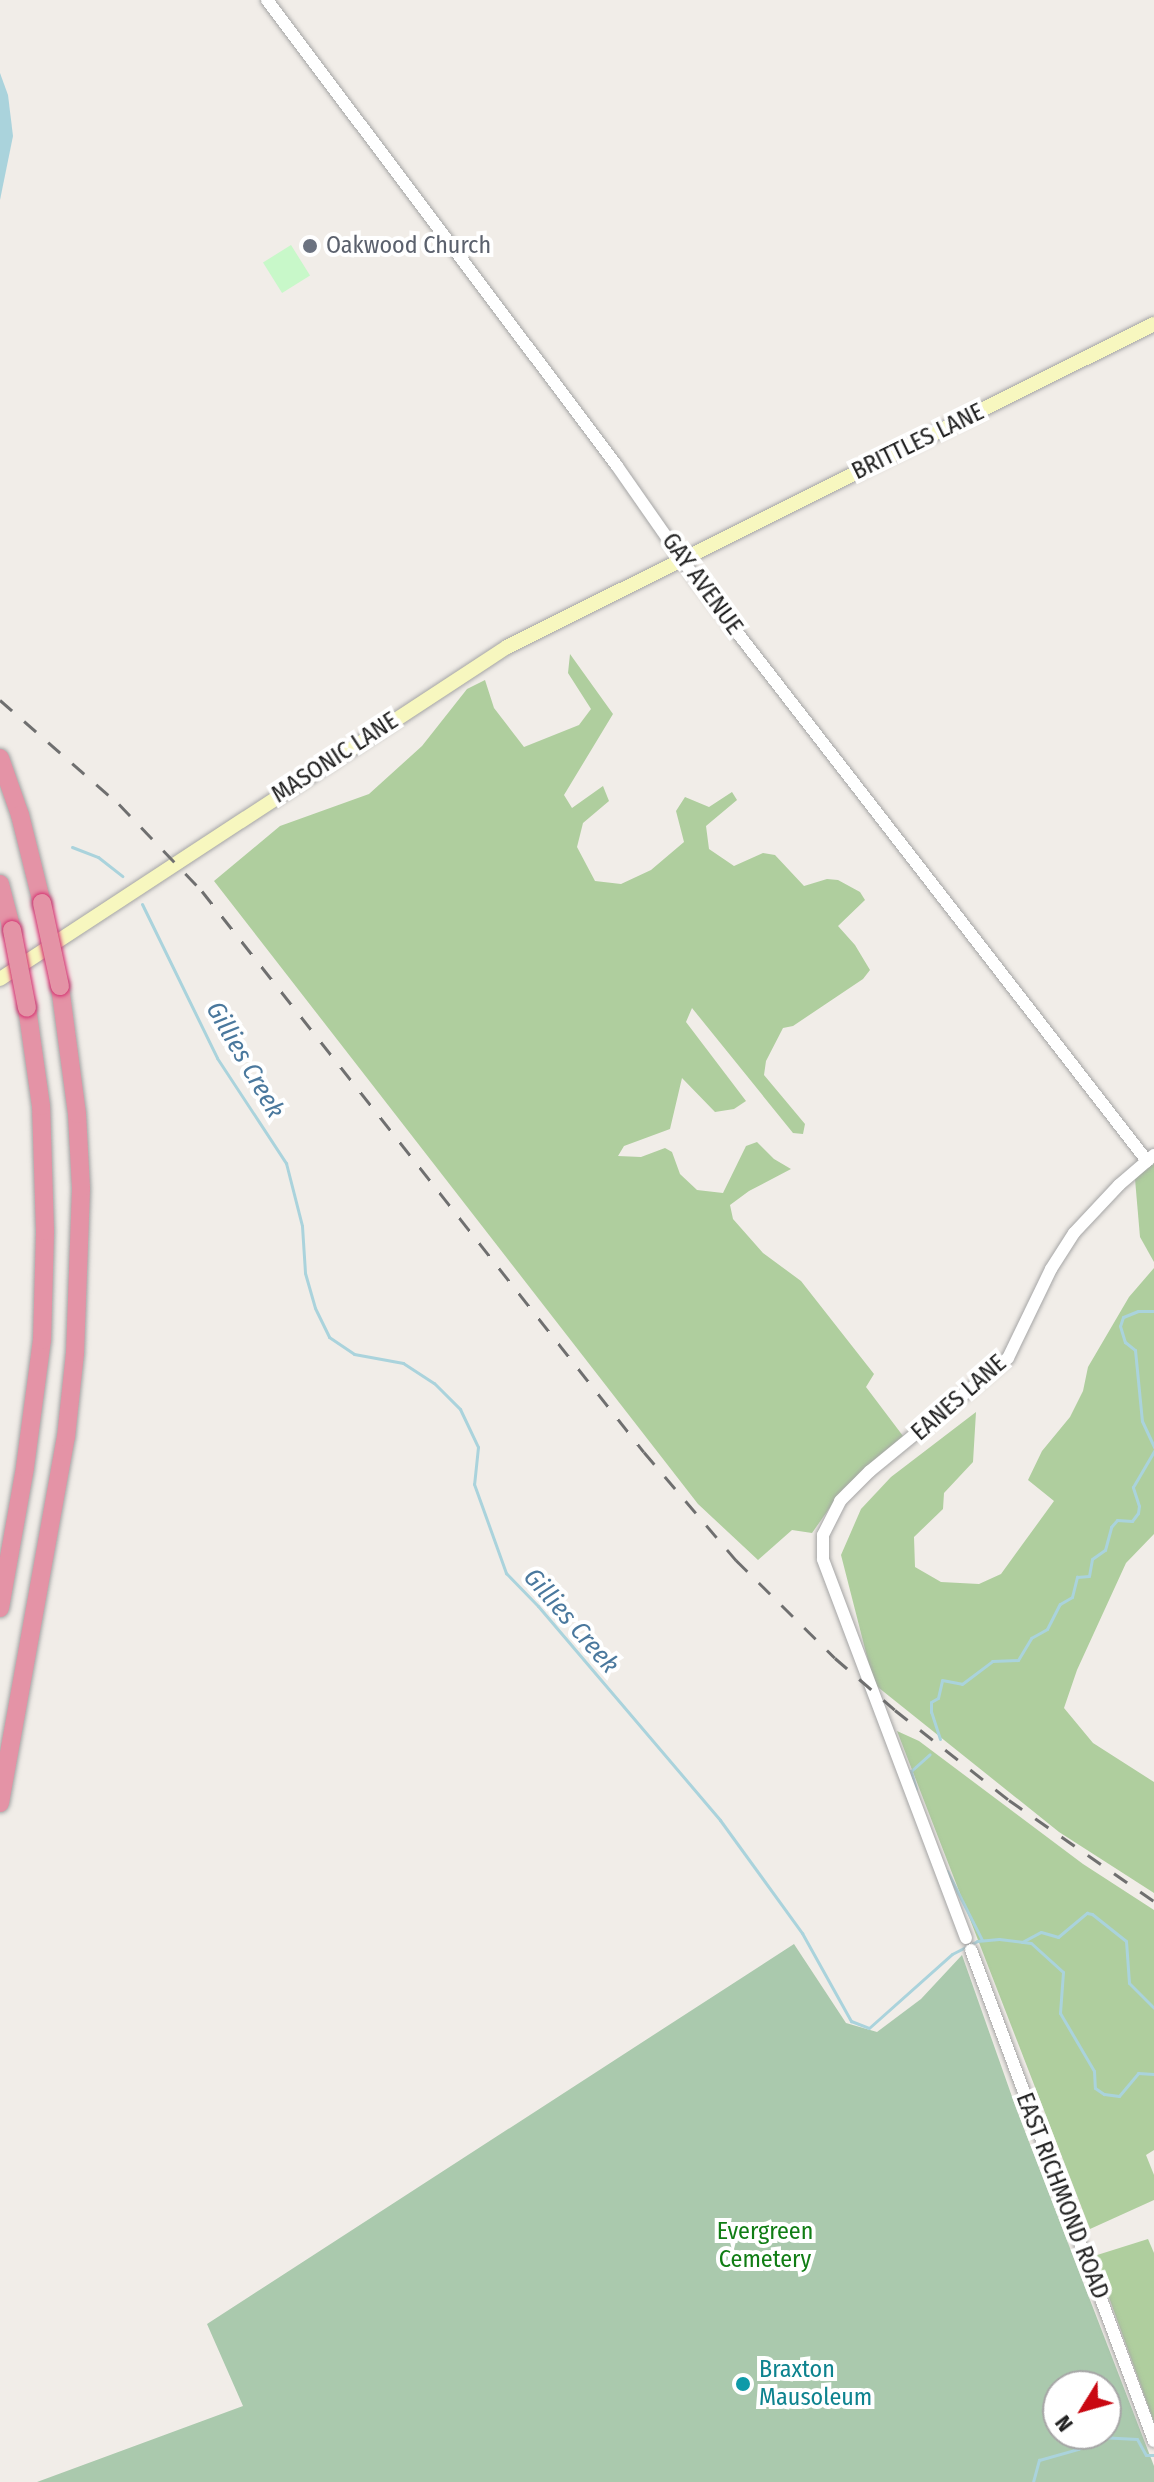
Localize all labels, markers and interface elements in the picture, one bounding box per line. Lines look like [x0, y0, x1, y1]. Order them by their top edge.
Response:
place label: Oakwood Church [326, 232, 491, 260]
marker: Oakwood Church [301, 237, 319, 255]
street label: BRITTLES LANE [847, 398, 989, 486]
street label: GAY AVENUE [656, 528, 748, 640]
street label: MASONIC LANE [267, 707, 403, 809]
water label: Gillies Creek [199, 996, 291, 1124]
street label: EANES LANE [906, 1349, 1012, 1447]
water label: Gillies Creek [517, 1562, 625, 1680]
street label: EAST RICHMOND ROAD [1009, 2089, 1115, 2303]
park label: Evergreen Cemetery [717, 2218, 813, 2274]
place label: Braxton Mausoleum [759, 2356, 872, 2412]
north arrow [1042, 2370, 1122, 2450]
marker: Braxton Mausoleum [734, 2375, 752, 2393]
text: N [1049, 2410, 1079, 2437]

